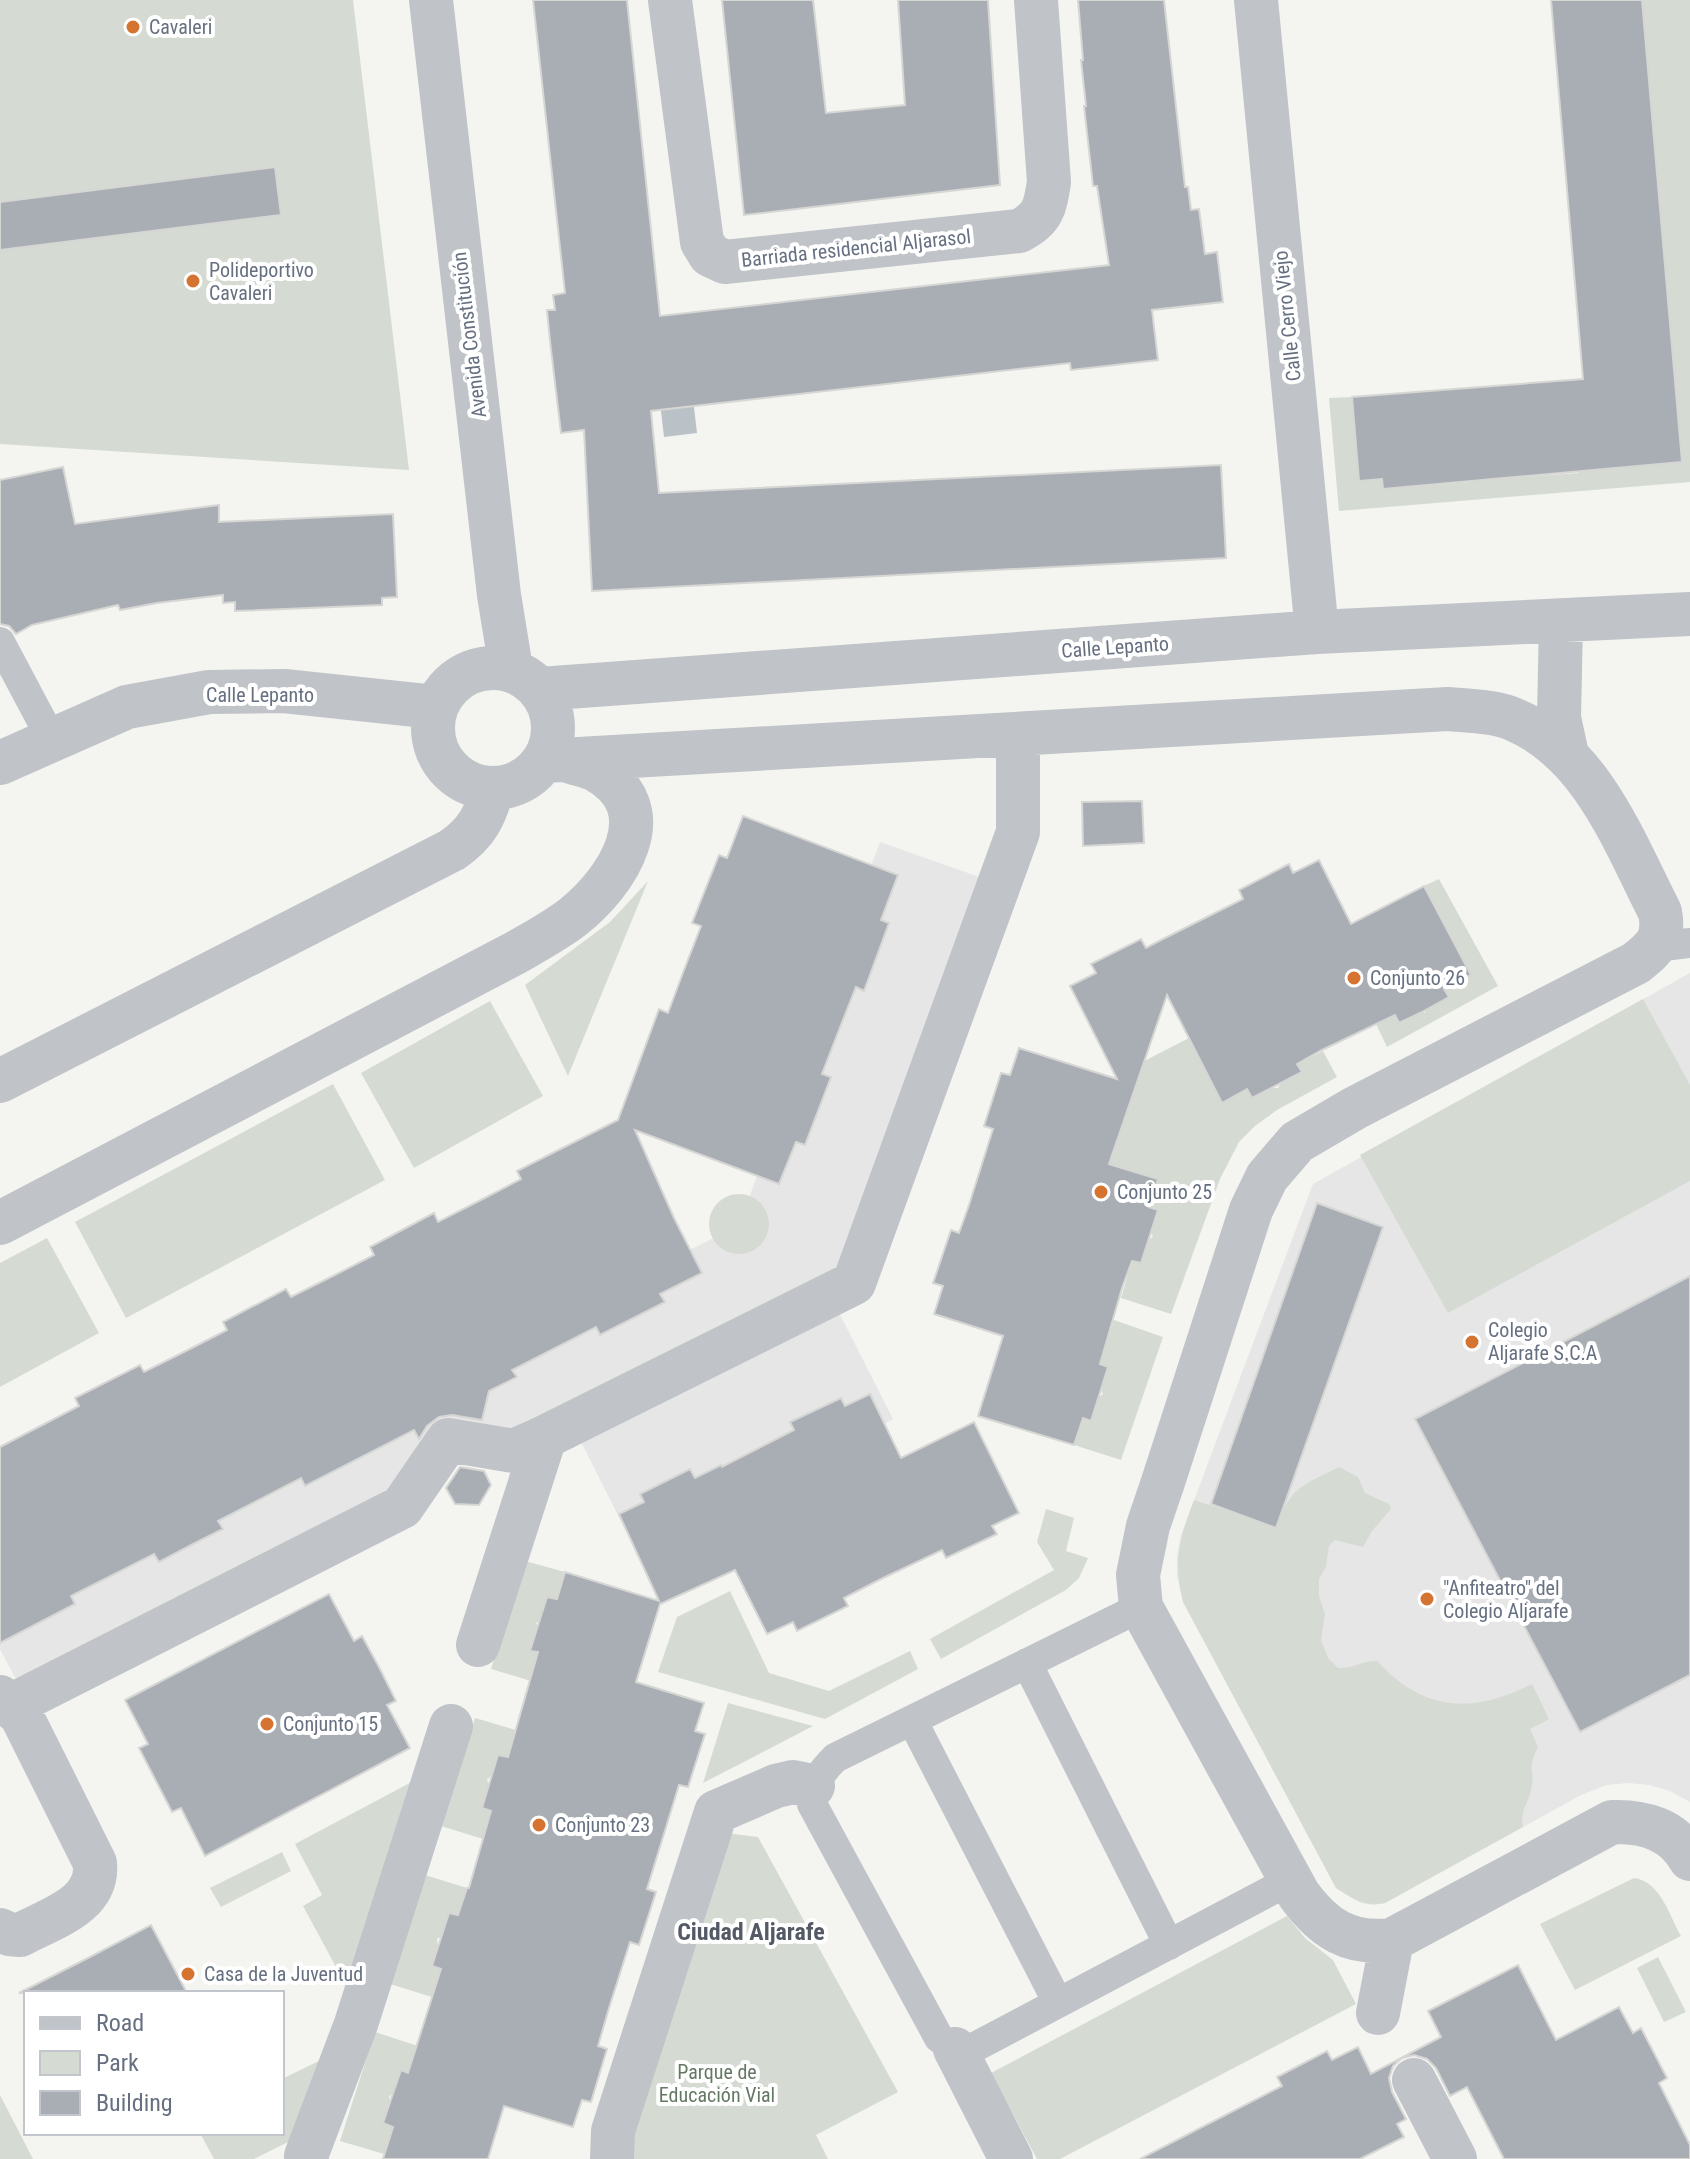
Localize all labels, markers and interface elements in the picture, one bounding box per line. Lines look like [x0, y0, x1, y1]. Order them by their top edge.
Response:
place label: Cavaleri [149, 15, 212, 39]
marker: Cavaleri [124, 18, 142, 36]
street label: Barriada residencial Aljarasol [740, 224, 972, 272]
street label: Calle Cerro Viejo [1268, 250, 1306, 382]
street label: Avenida Constitución [447, 251, 491, 419]
place label: Polideportivo Cavaleri [209, 258, 314, 305]
marker: Polideportivo Cavaleri [184, 272, 202, 290]
street label: Calle Lepanto [1060, 631, 1170, 663]
street label: Calle Lepanto [206, 683, 314, 707]
place label: Conjunto 26 [1370, 966, 1465, 990]
marker: Conjunto 26 [1345, 969, 1363, 987]
place label: Conjunto 25 [1117, 1180, 1212, 1204]
marker: Conjunto 25 [1092, 1183, 1110, 1201]
place label: Colegio Aljarafe S.C.A [1488, 1318, 1598, 1365]
marker: Colegio Aljarafe S.C.A [1463, 1333, 1481, 1351]
place label: "Anfiteatro" del Colegio Aljarafe [1443, 1576, 1568, 1623]
marker: "Anfiteatro" del Colegio Aljarafe [1418, 1590, 1436, 1608]
place label: Conjunto 15 [283, 1712, 378, 1736]
marker: Conjunto 15 [258, 1715, 276, 1733]
place label: Conjunto 23 [555, 1813, 650, 1837]
marker: Conjunto 23 [530, 1816, 548, 1834]
district label: Ciudad Aljarafe [677, 1918, 825, 1946]
place label: Casa de la Juventud [204, 1962, 363, 1986]
marker: Casa de la Juventud [179, 1965, 197, 1983]
legend [24, 1991, 284, 2135]
text: Road [96, 2009, 144, 2037]
text: Park [96, 2049, 139, 2077]
park label: Parque de Educación Vial [659, 2060, 775, 2107]
text: Building [96, 2089, 173, 2117]

